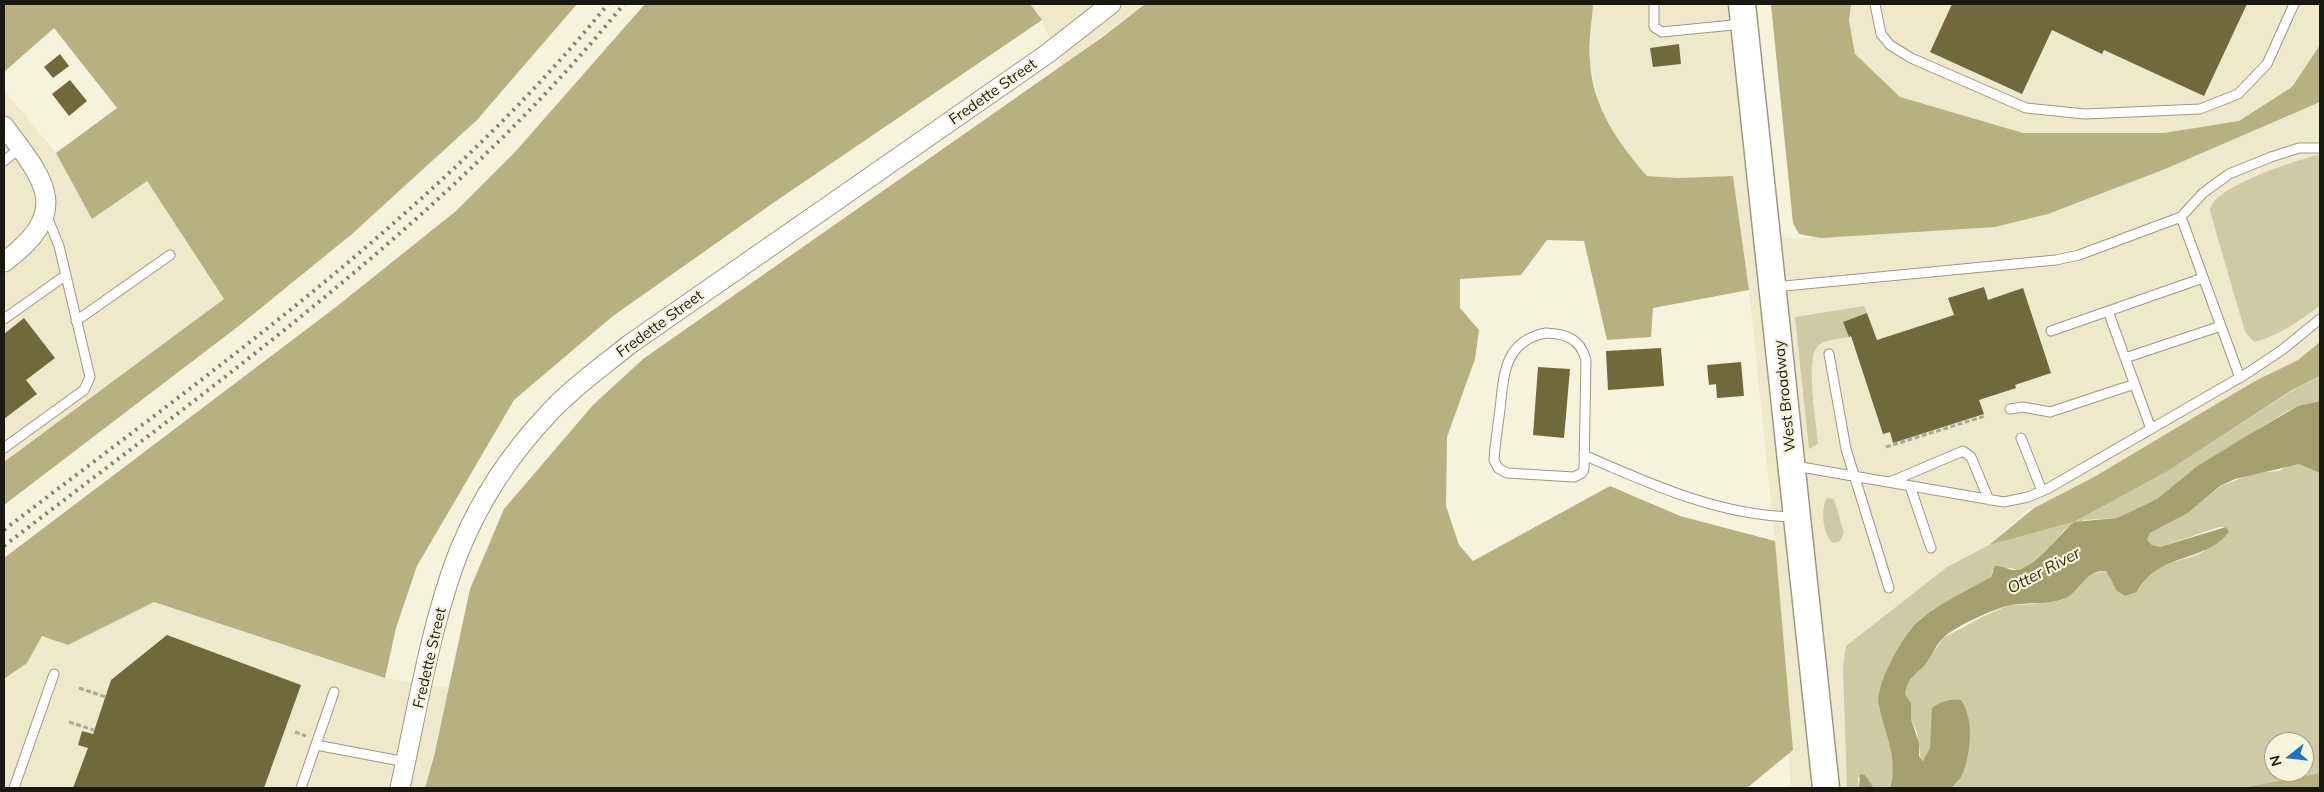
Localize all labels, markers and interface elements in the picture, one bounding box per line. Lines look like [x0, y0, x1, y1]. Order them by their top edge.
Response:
street label: Fredette Street [946, 55, 1040, 129]
street label: Fredette Street [613, 287, 707, 361]
street label: West Broadway [1770, 339, 1800, 453]
water label: Otter River [2004, 544, 2084, 598]
street label: Fredette Street [410, 606, 450, 710]
north arrow [2264, 732, 2314, 782]
text: N [2265, 753, 2286, 768]

